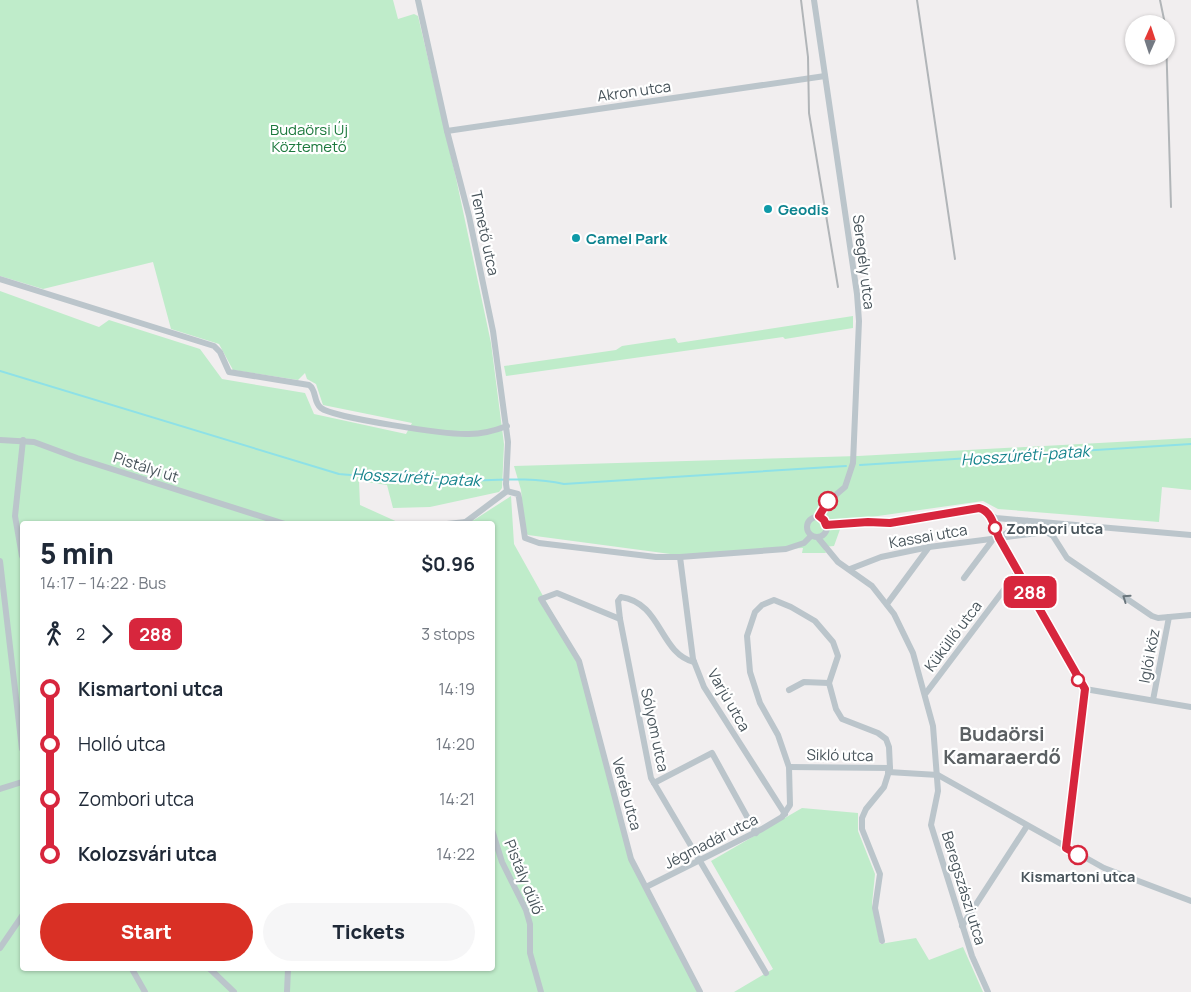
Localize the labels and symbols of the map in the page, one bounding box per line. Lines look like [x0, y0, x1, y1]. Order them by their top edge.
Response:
north arrow [1125, 15, 1175, 65]
street label: Akron utca [596, 75, 672, 107]
park label: Budaörsi Új Köztemető [270, 119, 348, 157]
street label: Temető utca [466, 189, 504, 277]
place label: Geodis [778, 199, 829, 220]
marker: Geodis [762, 203, 774, 215]
street label: Seregély utca [848, 213, 880, 311]
place label: Camel Park [586, 228, 668, 249]
marker: Camel Park [570, 232, 582, 244]
water label: Hosszúréti-patak [960, 439, 1092, 470]
street label: Pistályi út [111, 447, 181, 487]
water label: Hosszúréti-patak [351, 463, 483, 491]
unlabelled marker [818, 491, 838, 511]
place label: Zombori utca [1006, 518, 1103, 539]
street label: Kassai utca [887, 519, 969, 553]
marker: Zombori utca [988, 521, 1002, 535]
line badge: 288 [1001, 576, 1059, 608]
one-way arrow [1122, 595, 1132, 604]
street label: Küküllő utca [919, 596, 987, 676]
street label: Iglói köz [1133, 627, 1165, 685]
street label: Varjú utca [703, 665, 755, 735]
unlabelled marker [1071, 673, 1085, 687]
street label: Sólyom utca [636, 686, 674, 774]
district label: Budaörsi Kamaraerdő [943, 720, 1061, 770]
street label: Sikló utca [806, 744, 874, 766]
street label: Veréb utca [607, 755, 647, 833]
street label: Jégmadár utca [661, 808, 761, 874]
street label: Beregszászi utca [937, 828, 991, 948]
street label: Pistály dűlő [499, 836, 549, 918]
marker: Kismartoni utca [1068, 845, 1088, 865]
place label: Kismartoni utca [1021, 866, 1135, 887]

